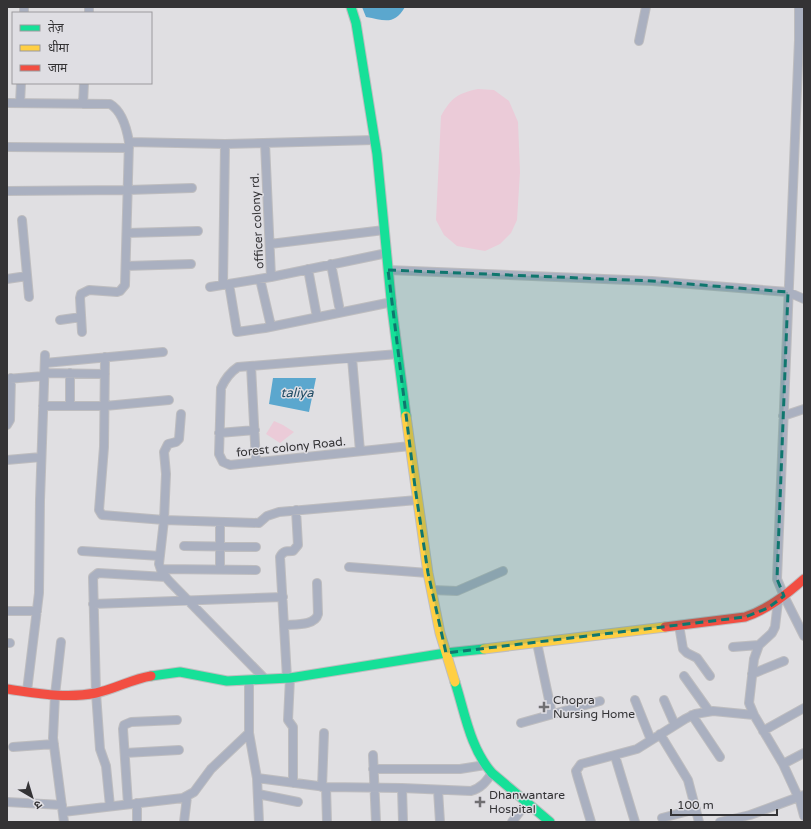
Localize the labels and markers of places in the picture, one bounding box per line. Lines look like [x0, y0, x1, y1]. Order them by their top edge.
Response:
place label: Chopra Nursing Home [553, 693, 635, 721]
marker: Chopra Nursing Home [538, 701, 550, 713]
place label: Dhanwantare Hospital [489, 788, 565, 816]
marker: Dhanwantare Hospital [474, 796, 486, 808]

